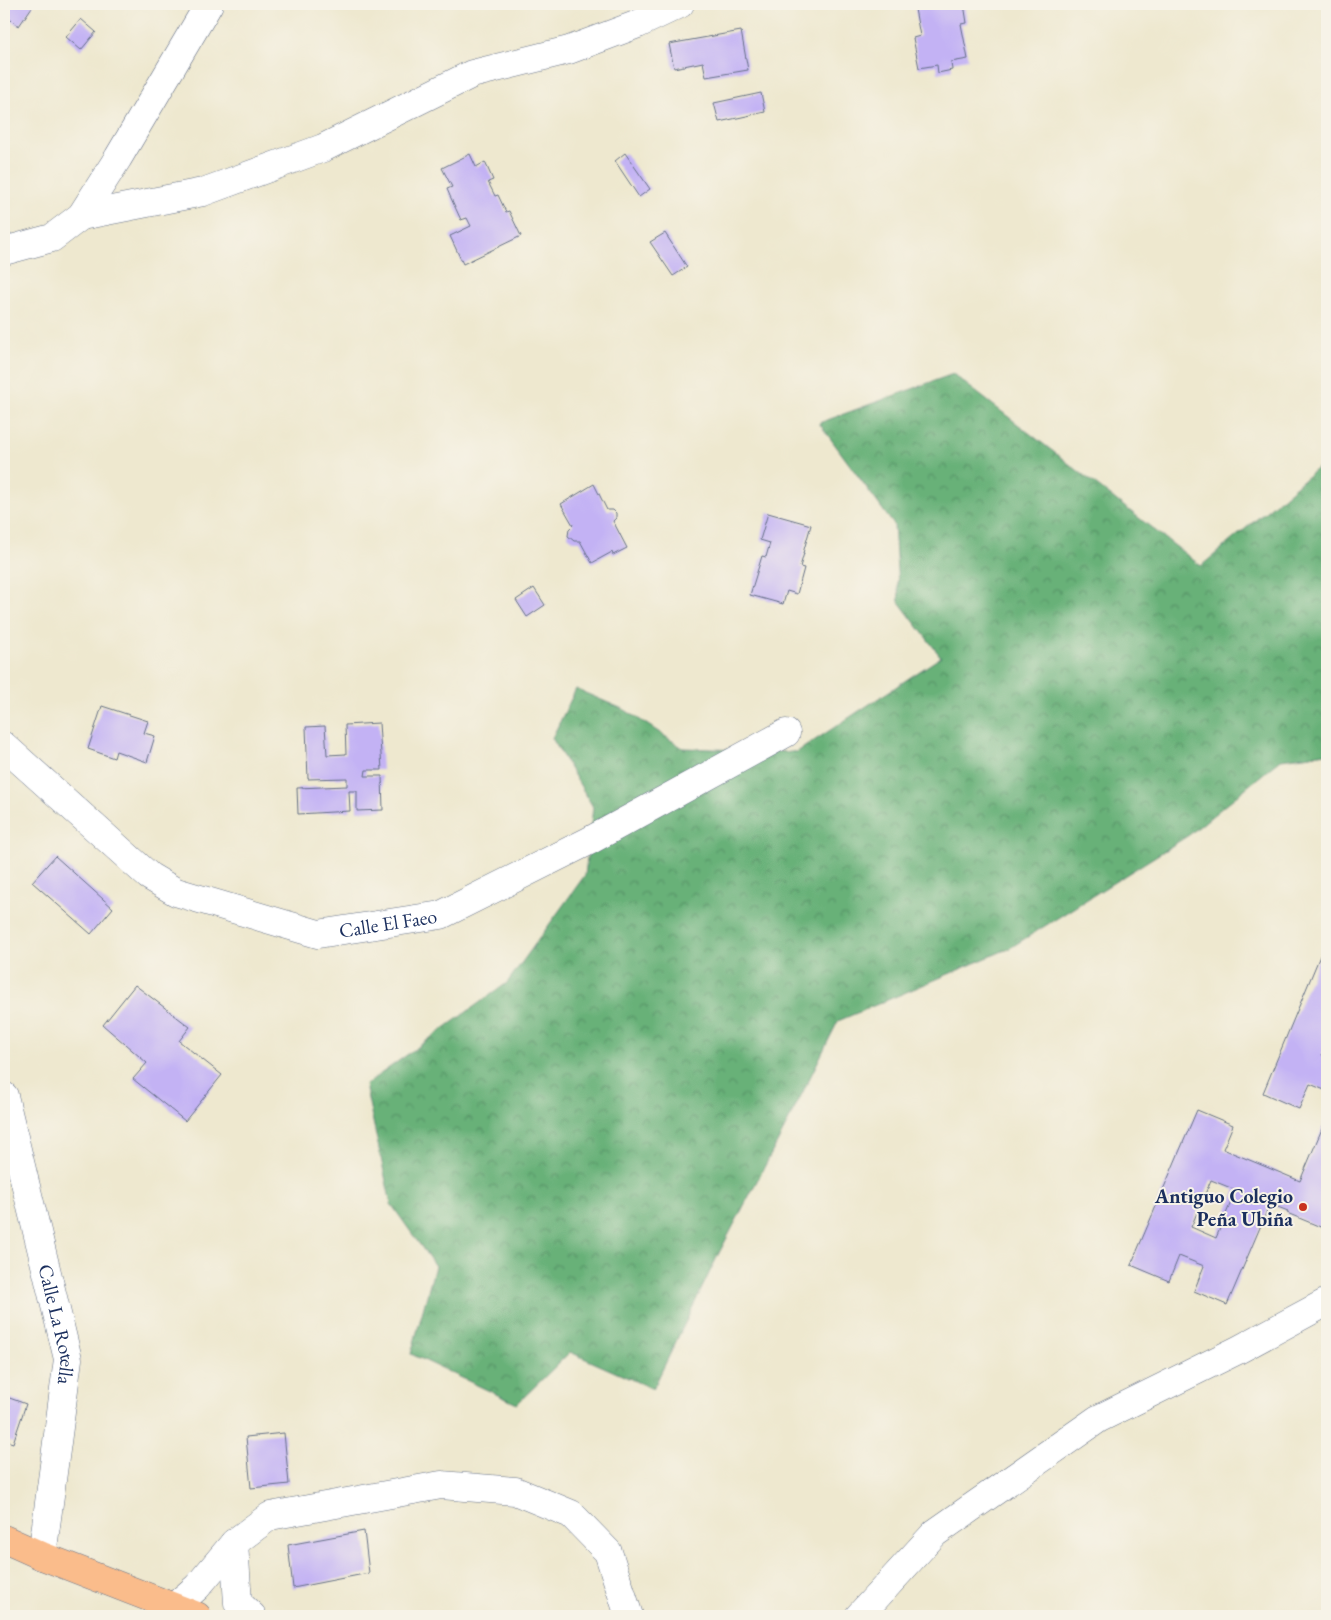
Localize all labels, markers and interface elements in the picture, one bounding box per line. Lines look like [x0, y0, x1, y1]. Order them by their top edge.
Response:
street label: Calle El Faeo [337, 903, 439, 944]
place label: Antiguo Colegio Peña Ubiña [1154, 1183, 1293, 1232]
marker: Antiguo Colegio Peña Ubiña [1297, 1201, 1309, 1213]
street label: Calle La Rotella [32, 1261, 81, 1386]

